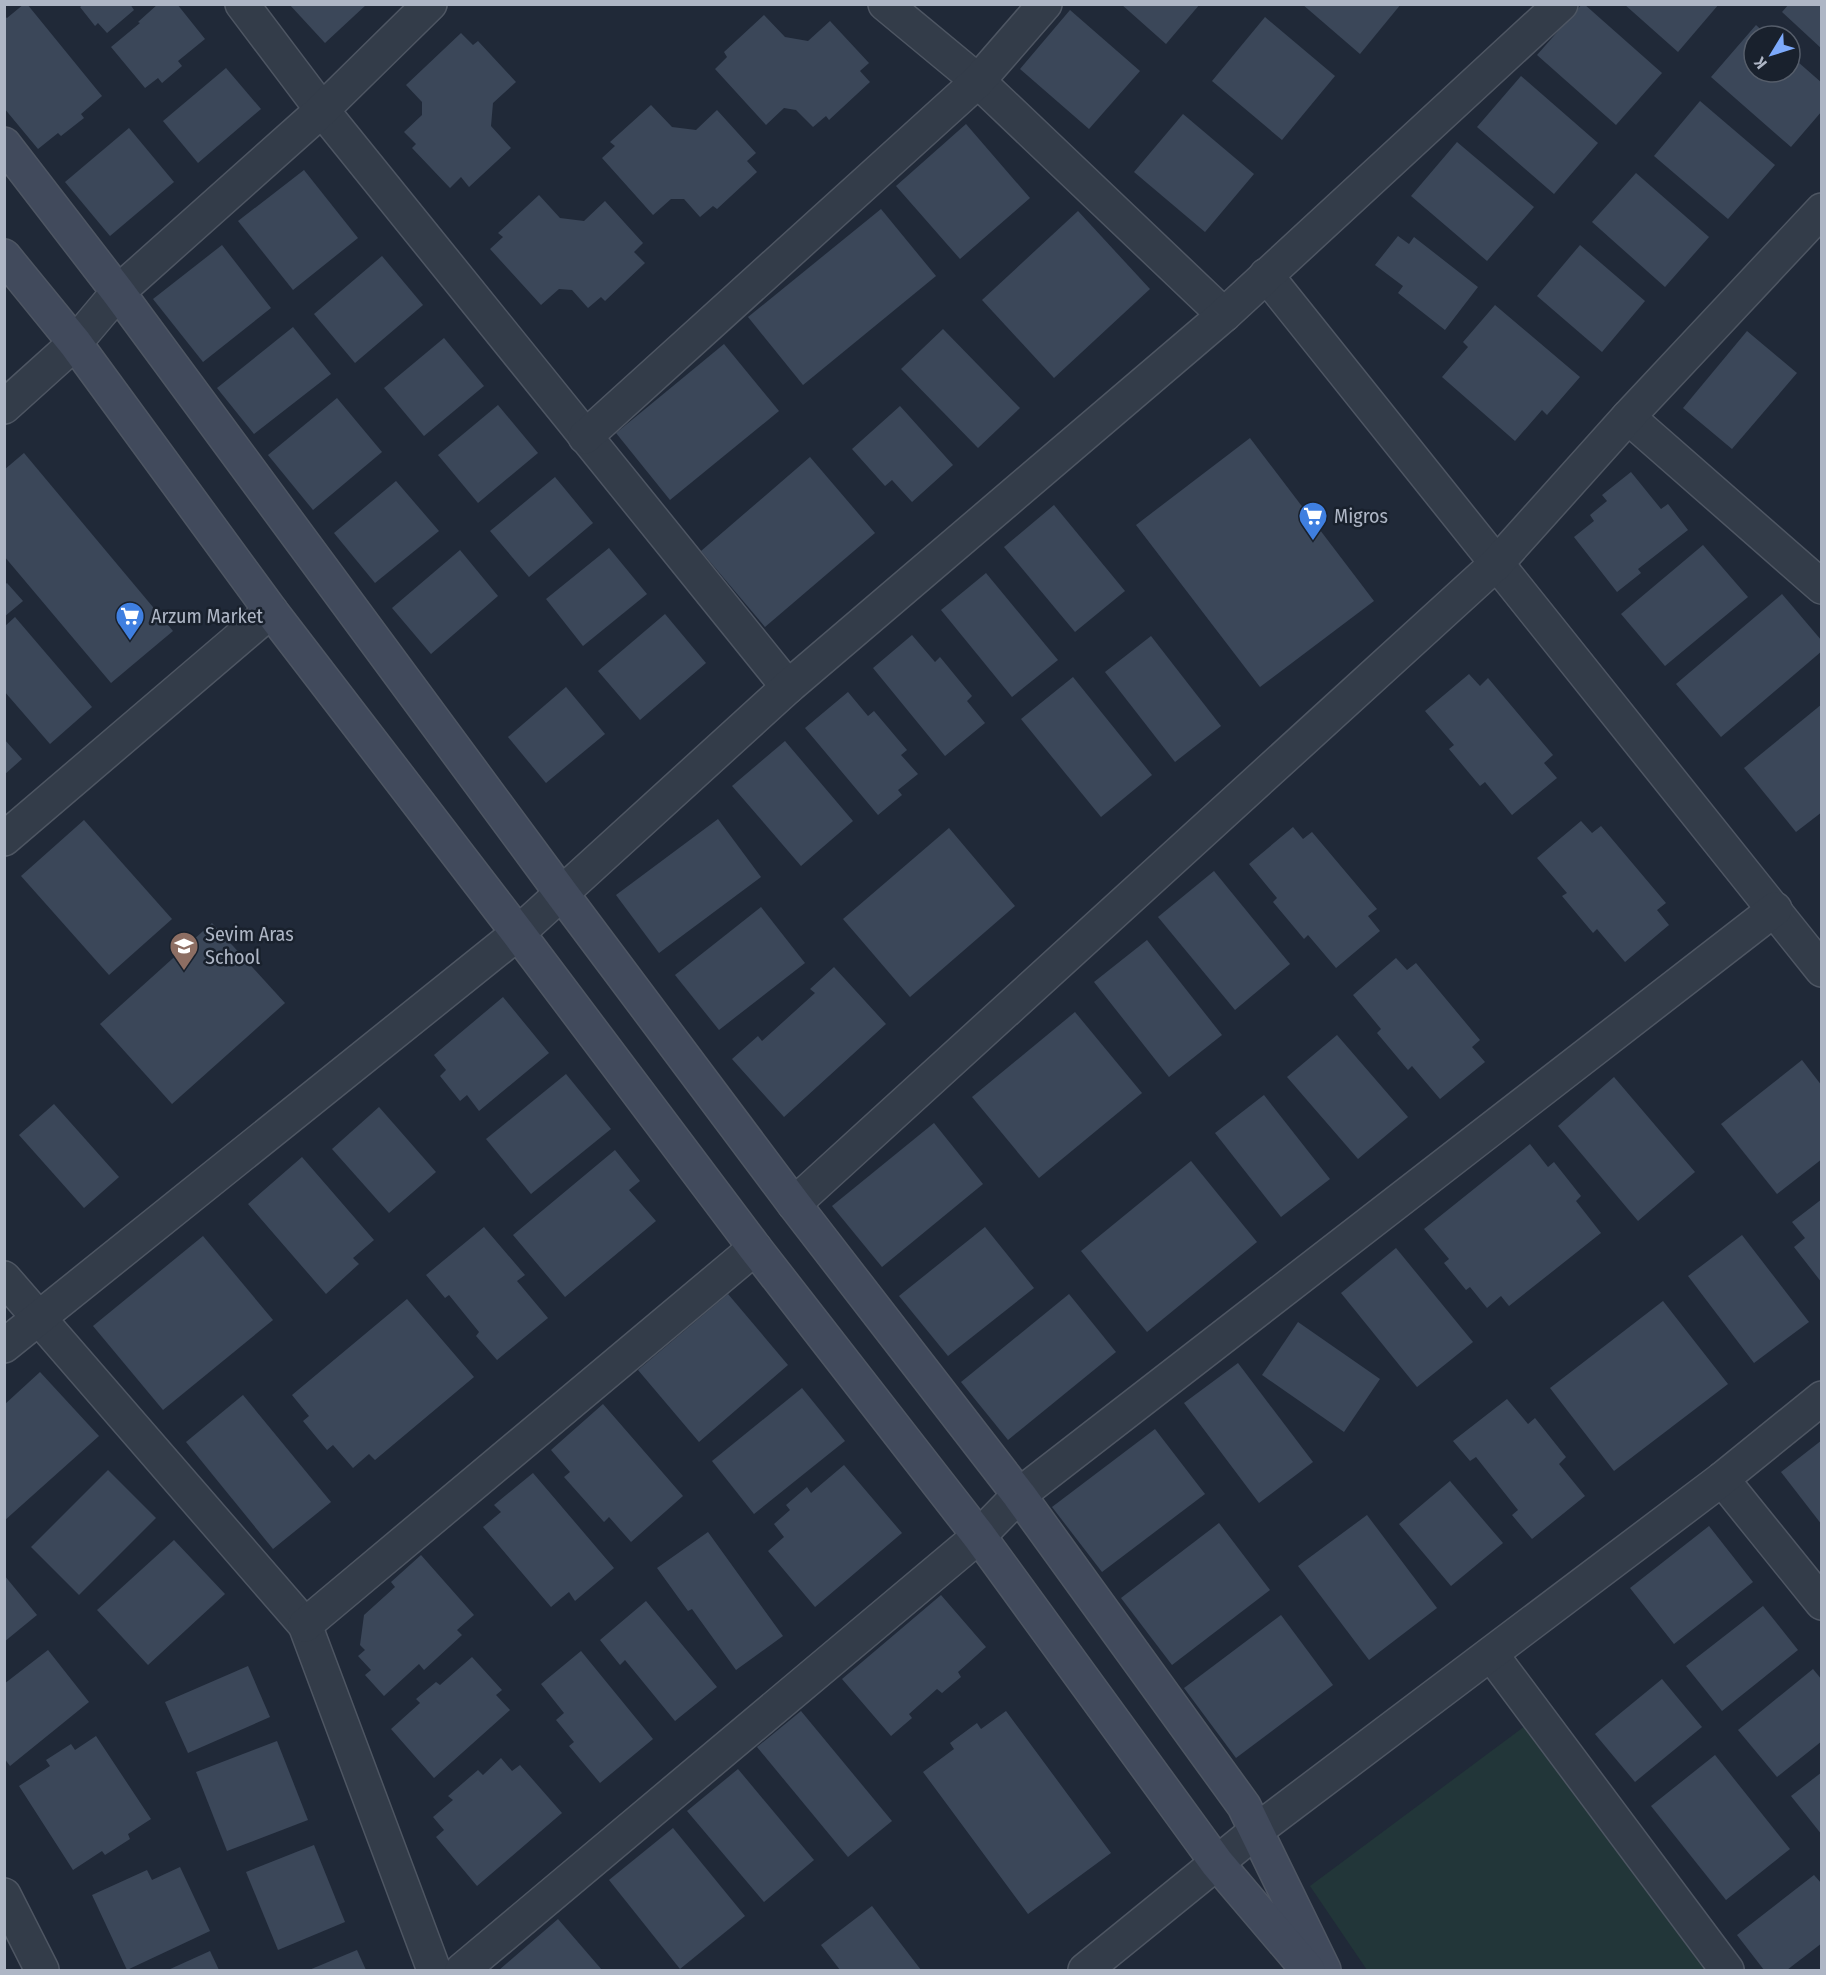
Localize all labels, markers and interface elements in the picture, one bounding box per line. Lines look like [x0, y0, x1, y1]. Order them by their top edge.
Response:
north arrow [1742, 24, 1802, 84]
text: K [1750, 53, 1771, 72]
supermarket icon: Migros [1297, 500, 1329, 542]
place label: Migros [1334, 504, 1388, 528]
supermarket icon: Arzum Market [114, 600, 146, 642]
place label: Arzum Market [151, 604, 264, 628]
place label: Sevim Aras School [205, 922, 294, 969]
school or university icon: Sevim Aras School [168, 930, 200, 972]

